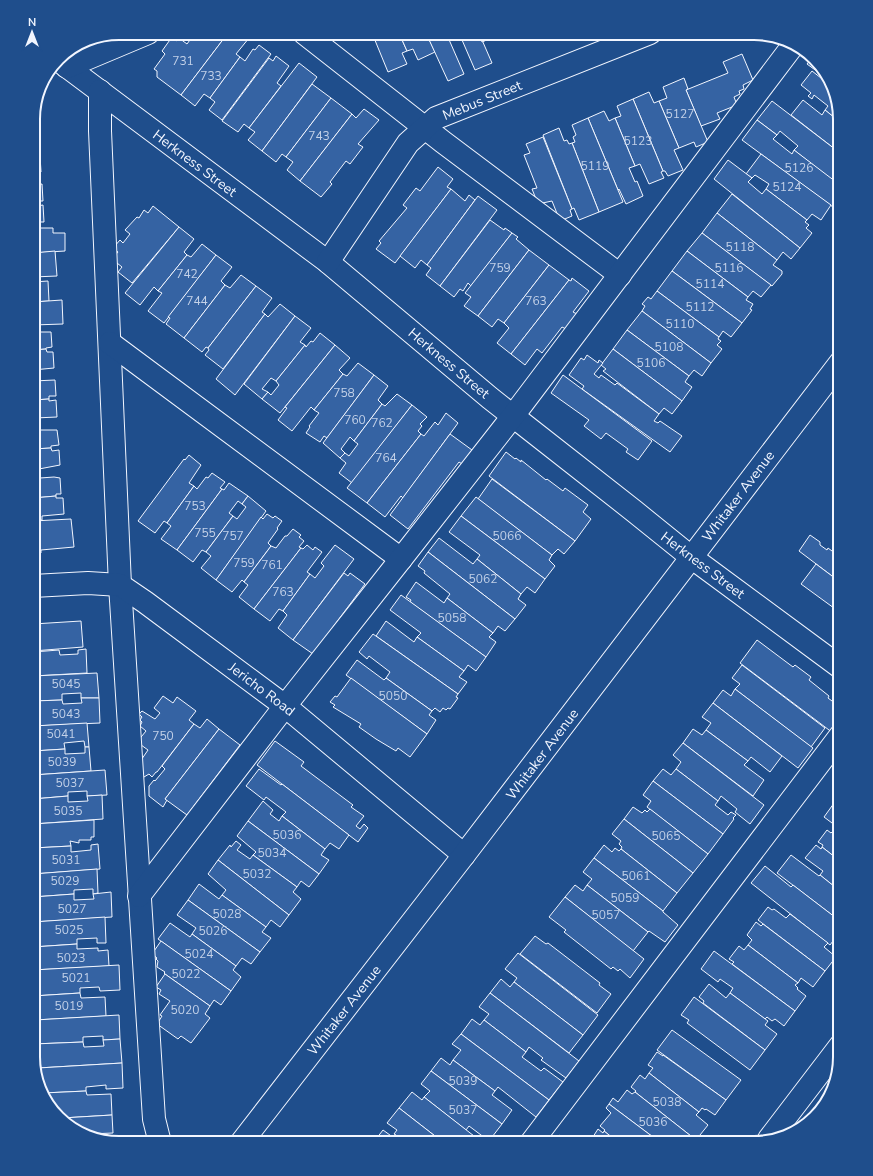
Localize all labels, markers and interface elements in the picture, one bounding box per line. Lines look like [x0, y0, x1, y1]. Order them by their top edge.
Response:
north arrow [12, 12, 52, 52]
text: N [28, 15, 36, 30]
house number: 731 [172, 53, 194, 69]
house number: 733 [200, 68, 222, 84]
street label: Mebus Street [440, 76, 525, 125]
house number: 5127 [666, 106, 694, 122]
street label: Herkness Street [149, 125, 241, 201]
house number: 743 [308, 128, 330, 144]
house number: 5123 [624, 133, 652, 149]
house number: 5119 [581, 158, 609, 174]
house number: 5126 [785, 160, 813, 176]
house number: 5124 [773, 179, 801, 195]
house number: 5118 [726, 239, 754, 255]
house number: 759 [489, 260, 511, 276]
house number: 5116 [715, 260, 743, 276]
house number: 742 [176, 266, 198, 282]
house number: 5114 [696, 276, 724, 292]
house number: 744 [186, 293, 208, 309]
house number: 763 [525, 293, 547, 309]
house number: 5112 [686, 299, 714, 315]
house number: 5110 [666, 316, 694, 332]
street label: Herkness Street [404, 324, 493, 403]
house number: 5108 [655, 339, 683, 355]
house number: 5106 [637, 355, 665, 371]
house number: 758 [333, 385, 355, 401]
house number: 760 [344, 412, 366, 428]
house number: 762 [371, 415, 393, 431]
street label: Whitaker Avenue [698, 447, 779, 546]
house number: 764 [375, 450, 397, 466]
house number: 753 [184, 498, 206, 514]
house number: 755 [194, 525, 216, 541]
street label: Herkness Street [657, 527, 749, 603]
house number: 757 [222, 528, 244, 544]
house number: 5066 [493, 528, 521, 544]
house number: 759 [233, 555, 255, 571]
house number: 761 [261, 557, 283, 573]
house number: 5062 [469, 571, 497, 587]
house number: 763 [272, 584, 294, 600]
house number: 5058 [438, 610, 466, 626]
street label: Jericho Road [224, 658, 299, 721]
house number: 5045 [52, 676, 80, 692]
house number: 5050 [379, 688, 407, 704]
street label: Whitaker Avenue [502, 705, 583, 804]
house number: 5043 [52, 706, 80, 722]
house number: 5041 [47, 726, 75, 742]
house number: 750 [152, 728, 174, 744]
house number: 5039 [48, 754, 76, 770]
house number: 5037 [56, 775, 84, 791]
house number: 5035 [54, 803, 82, 819]
house number: 5036 [273, 827, 301, 843]
house number: 5065 [652, 828, 680, 844]
house number: 5034 [258, 845, 286, 861]
house number: 5031 [52, 852, 80, 868]
house number: 5032 [243, 866, 271, 882]
house number: 5061 [622, 868, 650, 884]
house number: 5029 [51, 873, 79, 889]
house number: 5059 [611, 890, 639, 906]
house number: 5027 [58, 901, 86, 917]
house number: 5028 [213, 906, 241, 922]
house number: 5057 [592, 907, 620, 923]
house number: 5025 [55, 922, 83, 938]
house number: 5026 [199, 923, 227, 939]
house number: 5024 [185, 946, 213, 962]
house number: 5023 [57, 950, 85, 966]
street label: Whitaker Avenue [303, 961, 386, 1059]
house number: 5022 [172, 966, 200, 982]
house number: 5021 [62, 970, 90, 986]
house number: 5019 [55, 998, 83, 1014]
house number: 5020 [171, 1002, 199, 1018]
house number: 5039 [449, 1073, 477, 1089]
house number: 5038 [653, 1094, 681, 1110]
house number: 5037 [449, 1102, 477, 1118]
house number: 5036 [639, 1114, 667, 1130]

